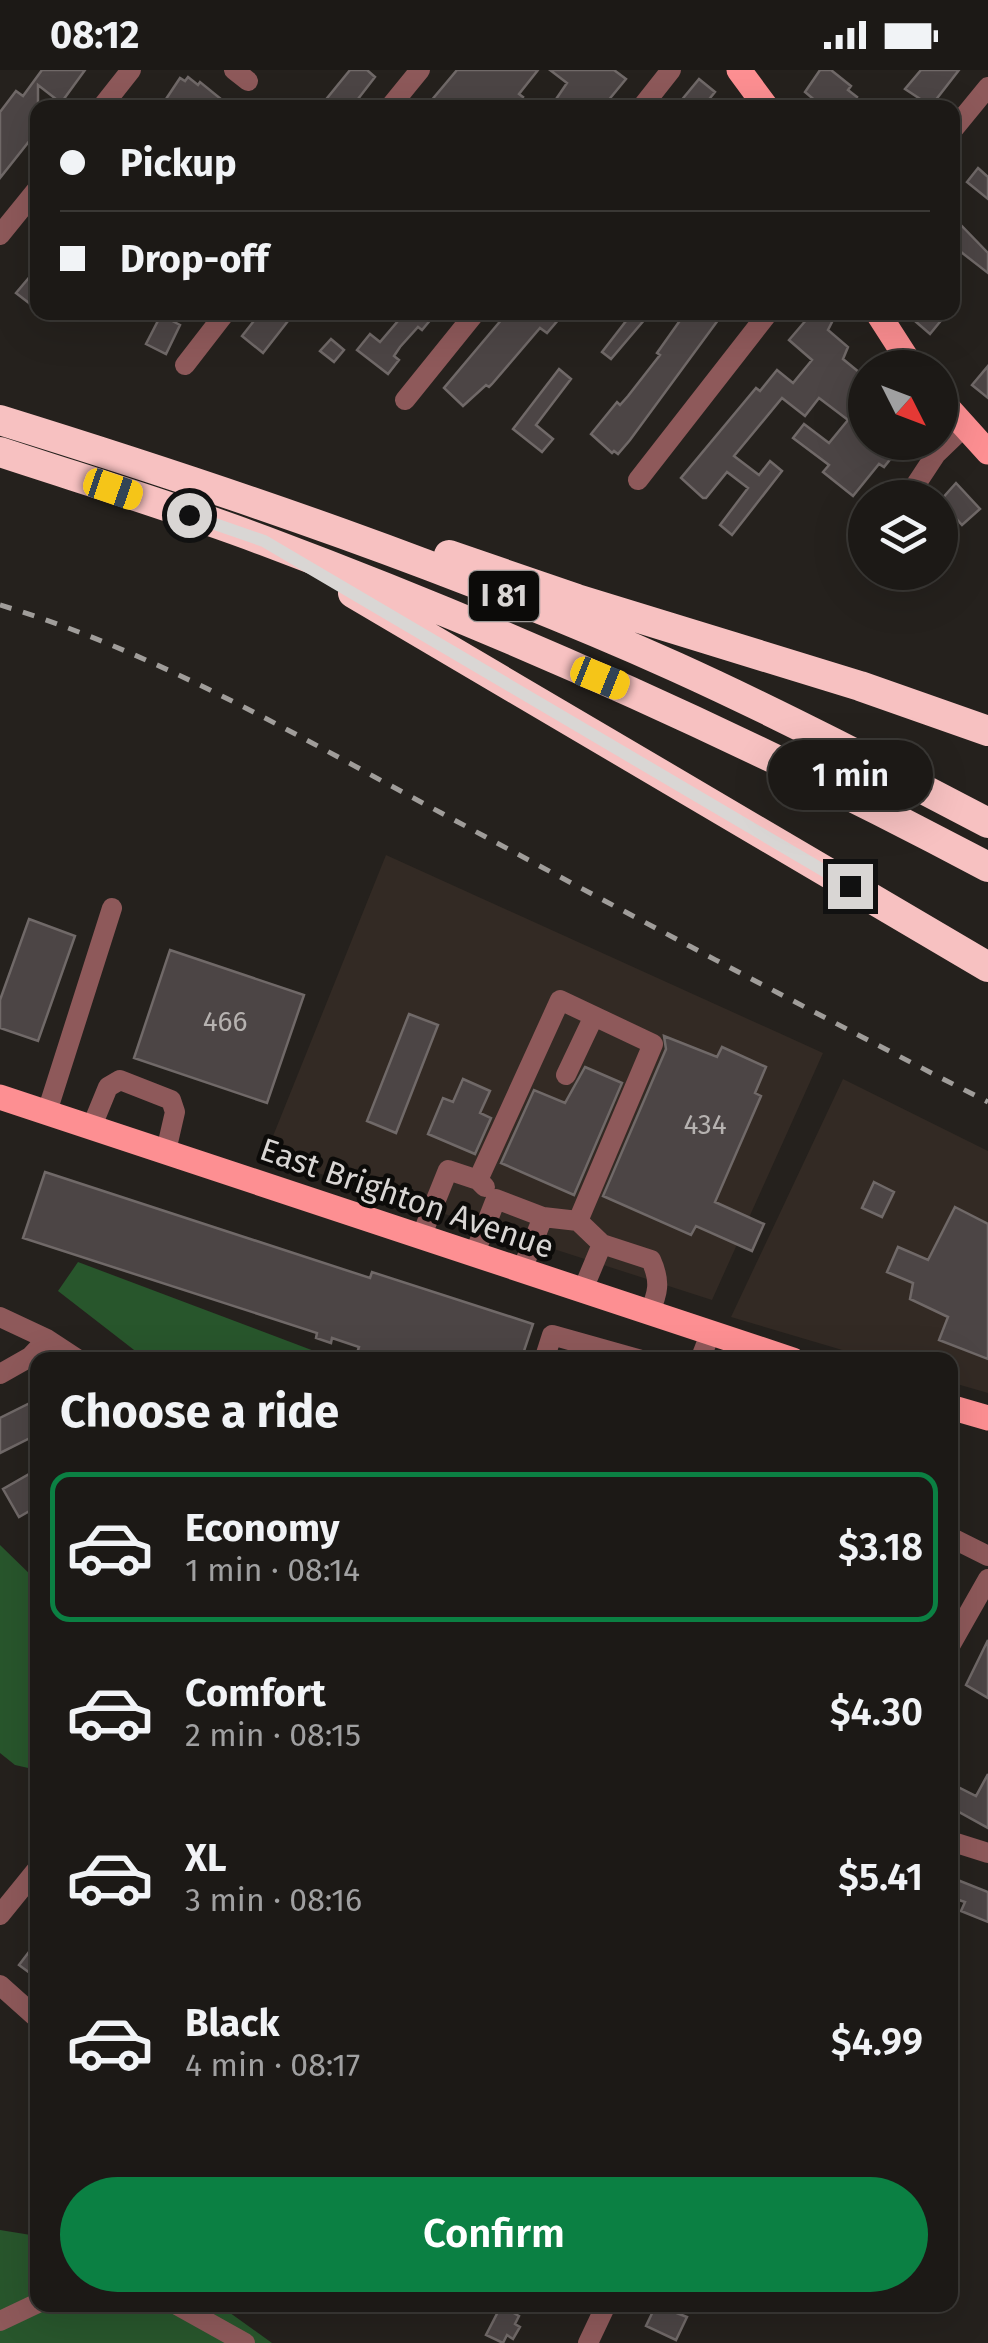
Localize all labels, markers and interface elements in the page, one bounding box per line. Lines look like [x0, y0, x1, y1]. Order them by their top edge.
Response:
text: 08:12 [50, 12, 139, 58]
text: Pickup [120, 140, 237, 186]
text: Drop-off [120, 236, 268, 282]
north arrow [848, 350, 958, 460]
map controls [848, 350, 958, 590]
car [80, 465, 146, 513]
button: layers [848, 480, 958, 590]
route start [167, 493, 212, 538]
road number: I 81 [469, 571, 539, 621]
car [567, 653, 633, 703]
callout: 1 min [768, 741, 932, 811]
text: 1 min [812, 756, 889, 794]
route end [828, 864, 873, 909]
house number: 466 [203, 1005, 247, 1038]
house number: 434 [683, 1108, 727, 1141]
street label: East Brighton Avenue [255, 1130, 559, 1266]
text: Choose a ride [60, 1385, 339, 1439]
icon: car [65, 1502, 155, 1592]
text: Economy [185, 1505, 340, 1551]
text: $3.18 [838, 1524, 923, 1570]
text: 1 min · 08:14 [185, 1551, 360, 1589]
icon: car [65, 1667, 155, 1757]
text: Comfort [185, 1670, 326, 1716]
text: $4.30 [830, 1689, 923, 1735]
text: 2 min · 08:15 [185, 1716, 361, 1754]
icon: car [65, 1832, 155, 1922]
text: XL [185, 1835, 227, 1881]
text: $5.41 [838, 1854, 923, 1900]
text: 3 min · 08:16 [185, 1881, 362, 1919]
icon: car [65, 1997, 155, 2087]
text: Black [185, 2000, 280, 2046]
text: $4.99 [831, 2019, 923, 2065]
text: 4 min · 08:17 [185, 2046, 360, 2084]
button: Confirm [60, 2177, 928, 2292]

